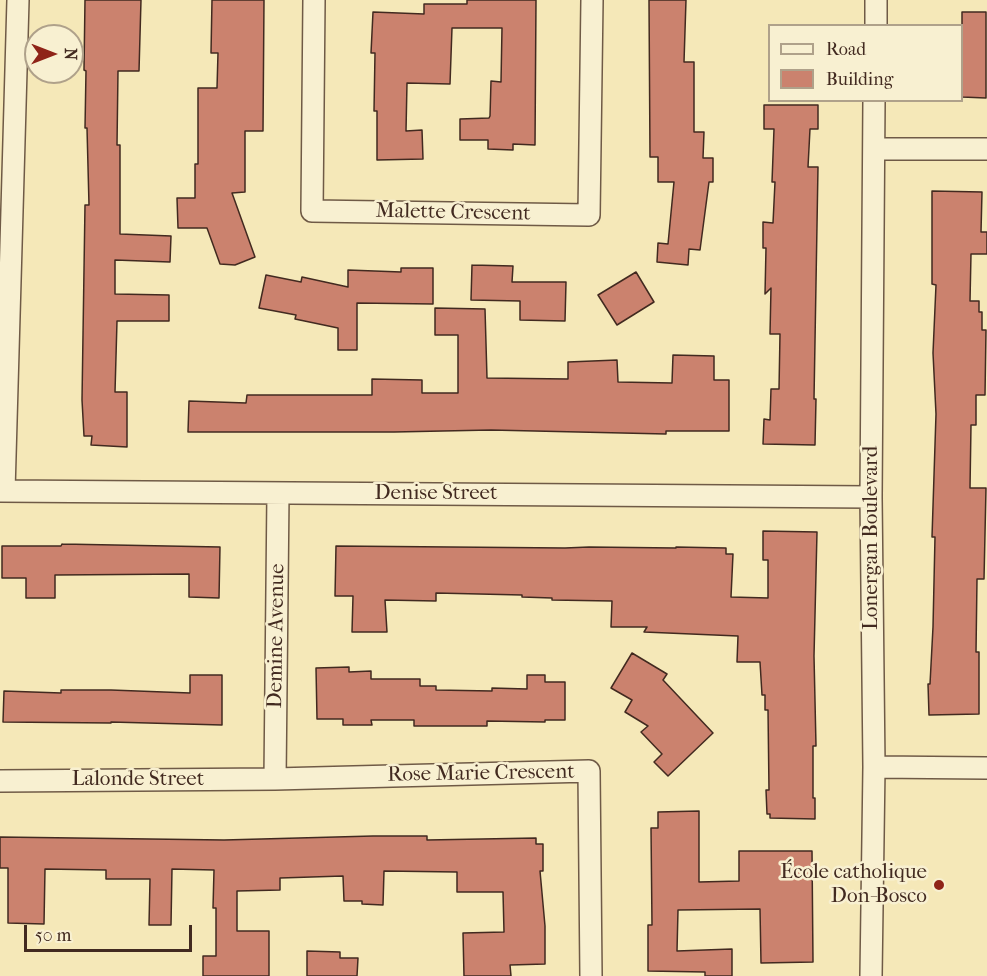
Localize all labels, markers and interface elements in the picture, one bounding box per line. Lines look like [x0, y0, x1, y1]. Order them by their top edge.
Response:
north arrow [24, 24, 84, 84]
legend [768, 24, 963, 102]
text: Road [826, 39, 866, 60]
text: N [61, 48, 80, 60]
text: Building [826, 69, 893, 90]
street label: Malette Crescent [375, 199, 531, 227]
street label: Lonergan Boulevard [859, 446, 885, 630]
street label: Denise Street [375, 481, 497, 507]
street label: Demine Avenue [263, 563, 291, 709]
street label: Rose Marie Crescent [387, 760, 575, 788]
street label: Lalonde Street [72, 767, 204, 793]
place label: École catholique Don-Bosco [780, 860, 927, 910]
marker: École catholique Don-Bosco [932, 878, 946, 892]
scale bar [27, 913, 195, 951]
text: 50 m [35, 925, 71, 946]

